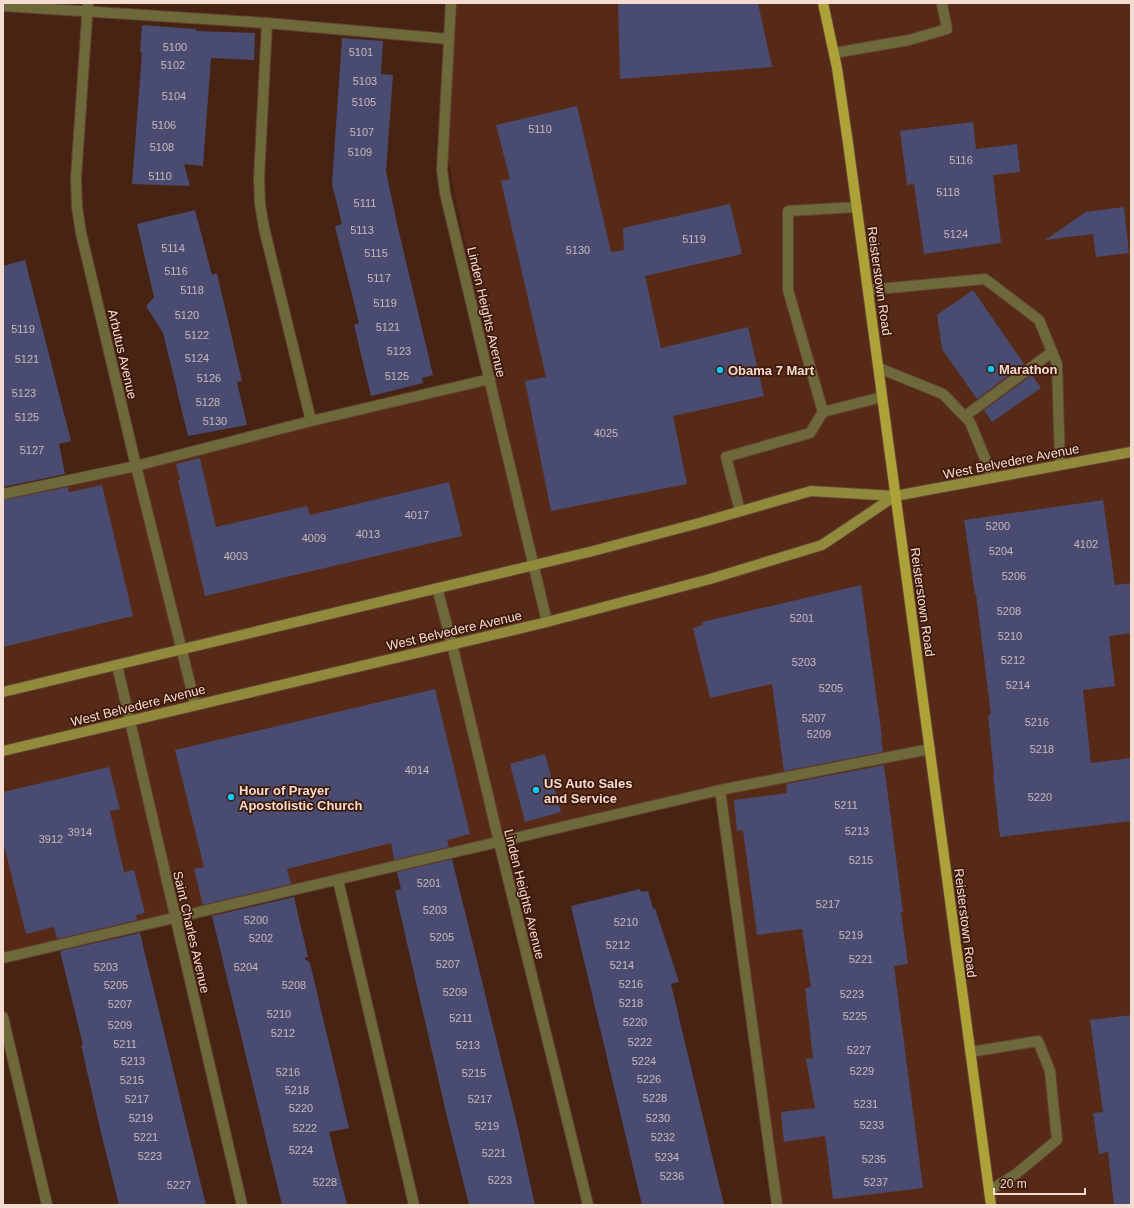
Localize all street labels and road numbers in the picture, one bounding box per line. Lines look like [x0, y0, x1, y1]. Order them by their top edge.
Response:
street label: Reisterstown Road [864, 226, 895, 336]
street label: Linden Heights Avenue [464, 245, 509, 379]
street label: Arbutus Avenue [105, 308, 140, 400]
street label: West Belvedere Avenue [942, 441, 1080, 482]
street label: Reisterstown Road [907, 547, 938, 657]
street label: West Belvedere Avenue [385, 608, 523, 653]
street label: West Belvedere Avenue [69, 681, 207, 729]
street label: Linden Heights Avenue [501, 828, 548, 961]
street label: Reisterstown Road [951, 868, 980, 978]
street label: Saint Charles Avenue [170, 870, 213, 995]

